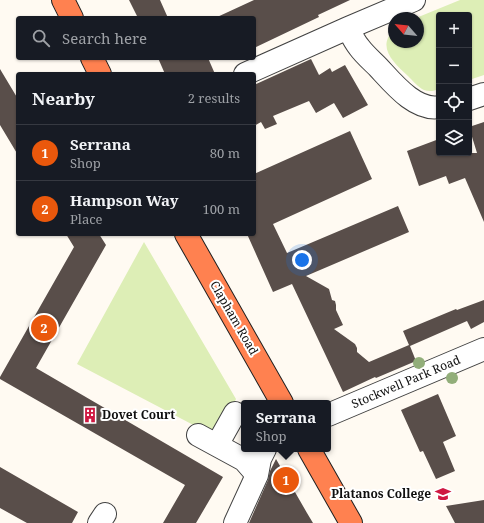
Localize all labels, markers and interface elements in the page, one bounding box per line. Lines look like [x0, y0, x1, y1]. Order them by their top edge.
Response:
north arrow [388, 12, 424, 48]
map controls [436, 12, 472, 156]
button: + [436, 12, 472, 48]
search box [16, 16, 256, 60]
icon: search [30, 27, 52, 49]
text: Search here [62, 28, 147, 48]
button: − [436, 48, 472, 84]
button: locate [436, 84, 472, 120]
text: Nearby [32, 87, 95, 110]
text: 2 results [188, 89, 240, 107]
button: layers [436, 120, 472, 156]
text: Serrana [70, 134, 131, 154]
text: 1 [41, 144, 49, 162]
text: 80 m [210, 144, 240, 162]
text: Shop [70, 154, 101, 172]
text: Hampson Way [70, 190, 179, 210]
text: 2 [41, 200, 49, 218]
text: 100 m [203, 200, 240, 218]
text: Place [70, 210, 103, 228]
your location [292, 250, 312, 270]
street label: Clapham Road [206, 278, 263, 358]
pin: 2 [31, 313, 57, 343]
street label: Stockwell Park Road [349, 351, 463, 412]
popup [241, 400, 331, 452]
building icon: Dovet Court [81, 406, 99, 424]
place label: Dovet Court [102, 406, 175, 423]
text: Serrana [256, 407, 316, 427]
text: Shop [256, 427, 286, 445]
pin: 1 [273, 465, 299, 495]
place label: Platanos College [331, 485, 431, 502]
school or university icon: Platanos College [434, 485, 452, 503]

